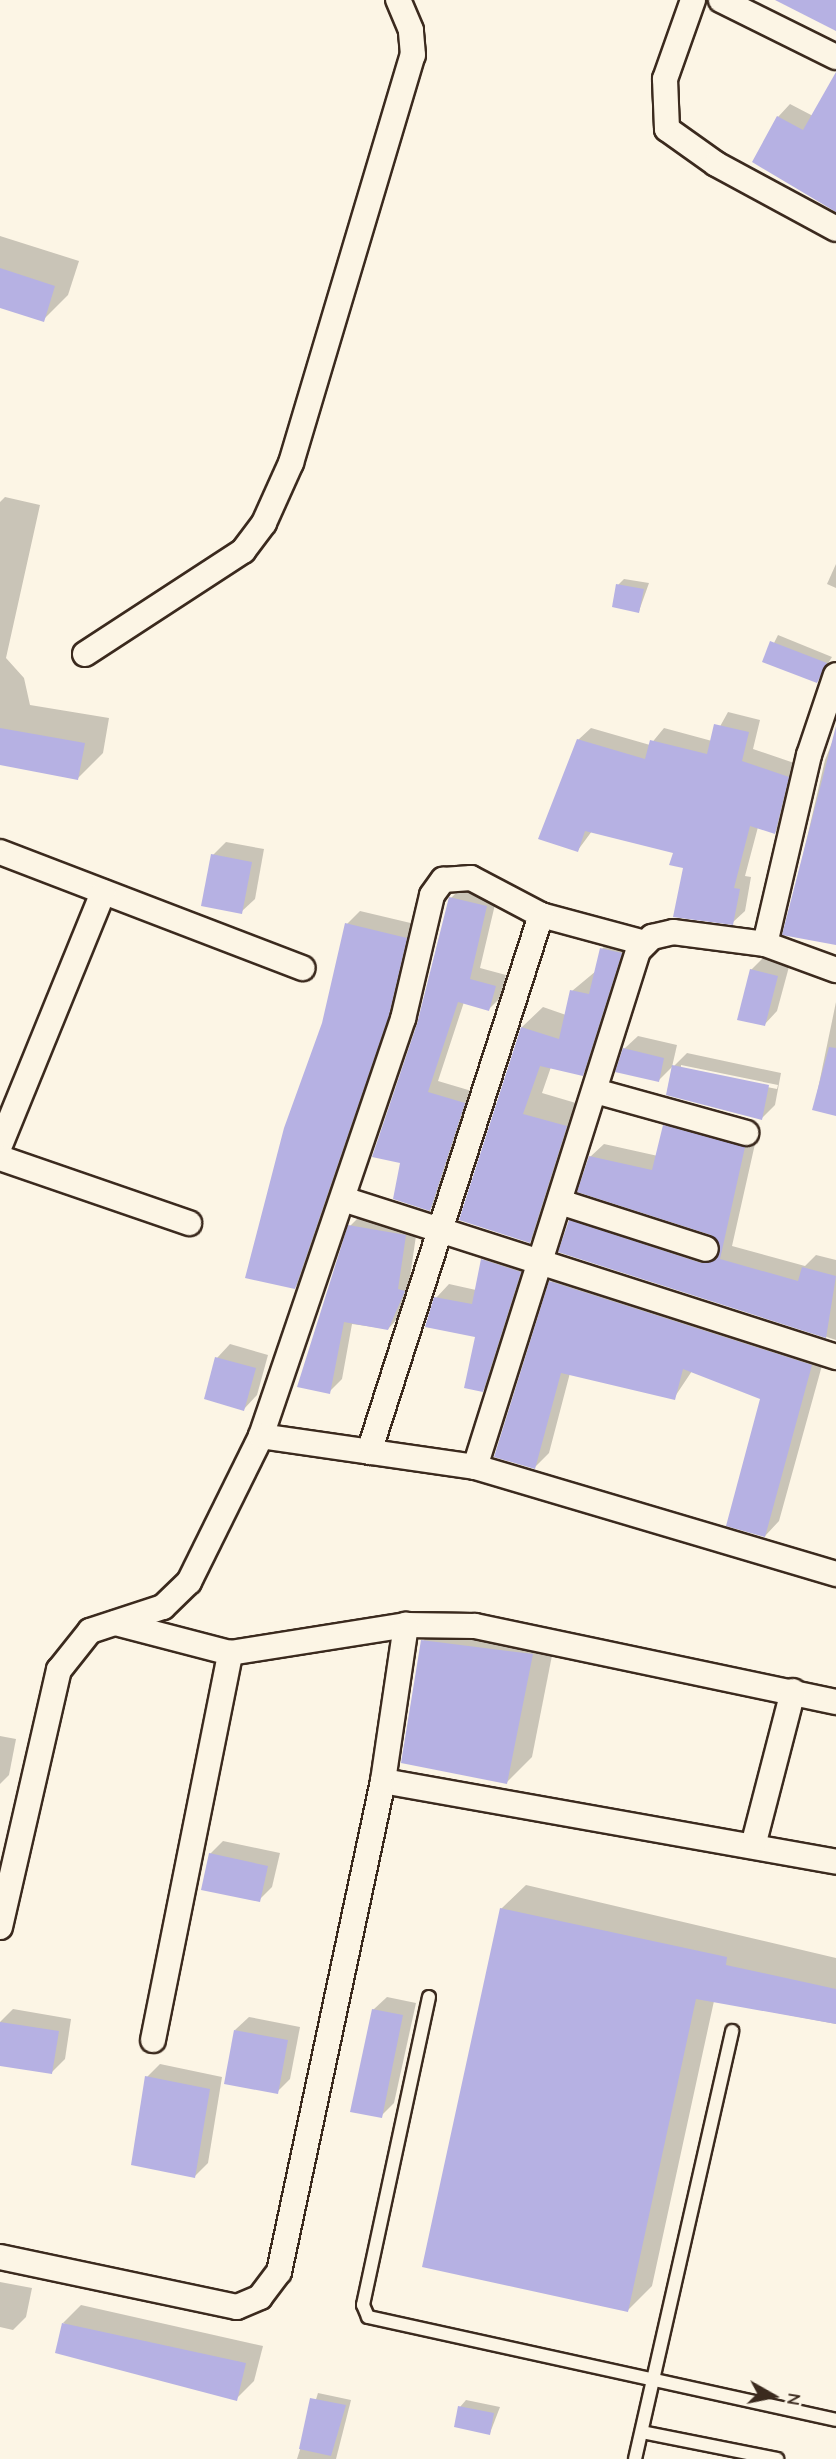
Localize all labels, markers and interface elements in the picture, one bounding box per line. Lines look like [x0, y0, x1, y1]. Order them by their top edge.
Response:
north arrow [738, 2361, 808, 2431]
text: N [782, 2391, 806, 2407]

